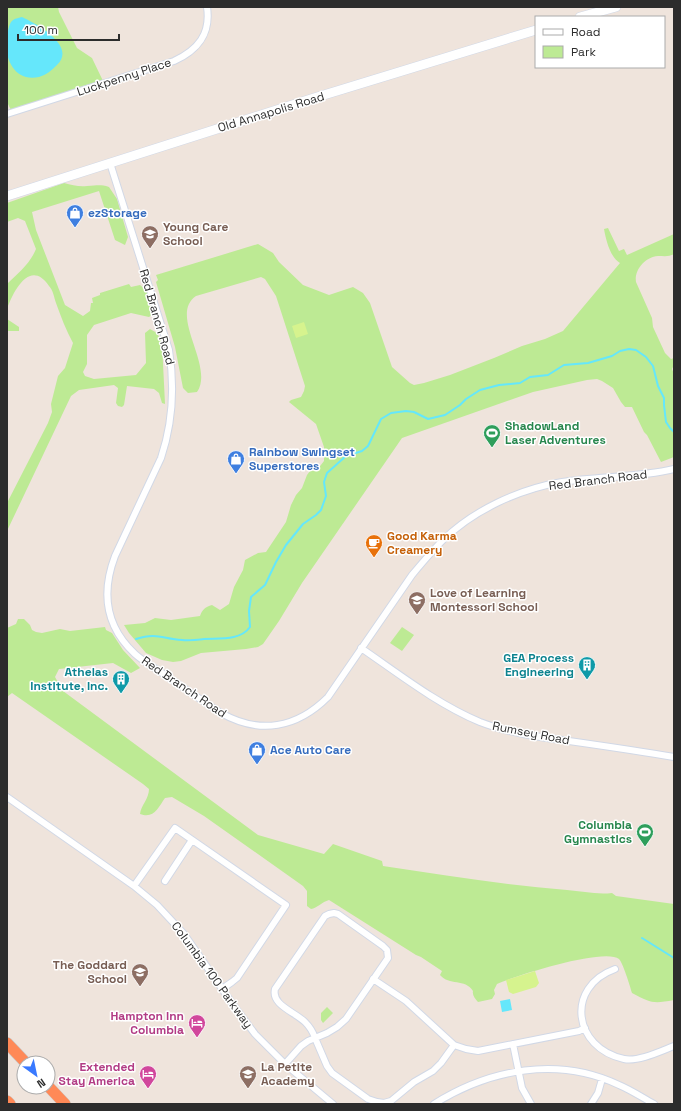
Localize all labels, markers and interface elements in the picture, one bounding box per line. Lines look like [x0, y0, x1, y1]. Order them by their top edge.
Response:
scale bar [18, 16, 119, 42]
legend [535, 16, 665, 68]
text: 100 m [24, 22, 58, 38]
text: Road [571, 24, 600, 40]
text: Park [571, 44, 596, 60]
street label: Luckpenny Place [75, 54, 173, 100]
street label: Old Annapolis Road [216, 88, 326, 136]
shop icon: ezStorage [65, 203, 85, 228]
place label: ezStorage [88, 205, 147, 221]
place label: Young Care School [163, 219, 228, 249]
school or university icon: Young Care School [140, 224, 160, 249]
street label: Red Branch Road [136, 267, 178, 367]
place label: ShadowLand Laser Adventures [505, 418, 606, 448]
sports icon: ShadowLand Laser Adventures [482, 423, 502, 448]
place label: Rainbow Swingset Superstores [249, 444, 355, 474]
shop icon: Rainbow Swingset Superstores [226, 449, 246, 474]
street label: Red Branch Road [548, 466, 648, 494]
place label: Good Karma Creamery [387, 528, 457, 558]
cafe icon: Good Karma Creamery [364, 533, 384, 558]
place label: Love of Learning Montessori School [430, 585, 538, 615]
school or university icon: Love of Learning Montessori School [407, 590, 427, 615]
place label: GEA Process Engineering [503, 650, 574, 680]
street label: Red Branch Road [138, 653, 230, 721]
building icon: GEA Process Engineering [577, 655, 597, 680]
place label: Athelas Institute, Inc. [30, 664, 108, 694]
building icon: Athelas Institute, Inc. [111, 669, 131, 694]
street label: Rumsey Road [491, 718, 571, 748]
shop icon: Ace Auto Care [247, 740, 267, 765]
place label: Ace Auto Care [270, 742, 351, 758]
place label: Columbia Gymnastics [564, 817, 632, 847]
sports icon: Columbia Gymnastics [635, 822, 655, 847]
street label: Columbia 100 Parkway [168, 918, 256, 1032]
place label: The Goddard School [53, 957, 127, 987]
school or university icon: The Goddard School [130, 962, 150, 987]
place label: Hampton Inn Columbia [110, 1008, 184, 1038]
hotel icon: Hampton Inn Columbia [187, 1013, 207, 1038]
north arrow [16, 1055, 56, 1095]
place label: Extended Stay America [58, 1059, 135, 1089]
place label: La Petite Academy [261, 1059, 315, 1089]
hotel icon: Extended Stay America [138, 1064, 158, 1089]
school or university icon: La Petite Academy [238, 1064, 258, 1089]
text: N [35, 1076, 48, 1091]

